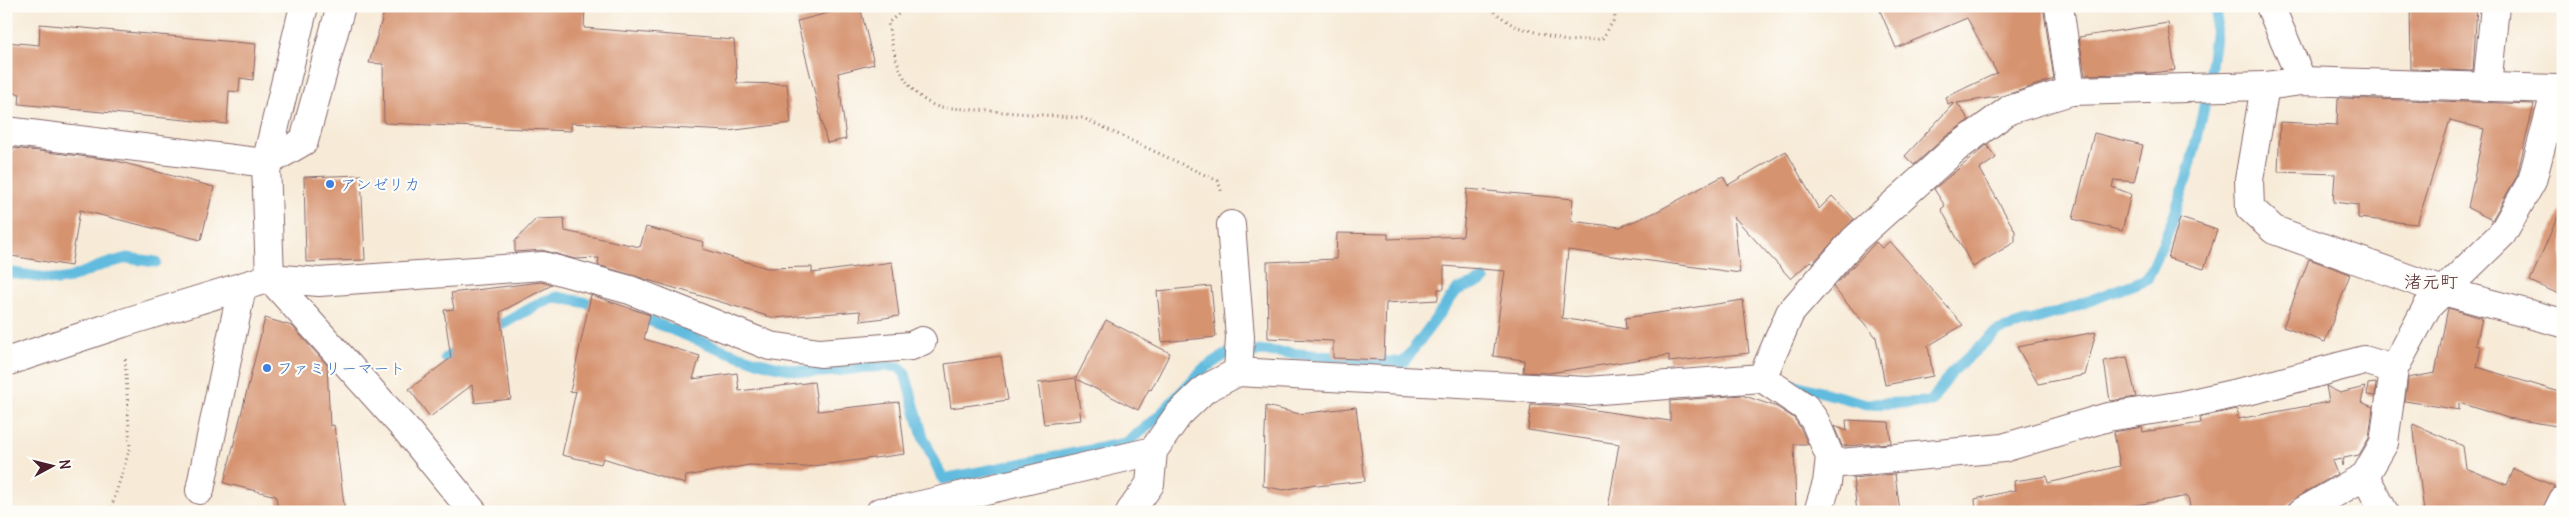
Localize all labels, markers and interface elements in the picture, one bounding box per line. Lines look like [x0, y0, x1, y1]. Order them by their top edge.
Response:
place label: アンゼリカ [340, 174, 420, 194]
marker: アンゼリカ [324, 178, 336, 190]
district label: 渚元町 [2404, 270, 2458, 293]
place label: ファミリーマート [277, 358, 405, 378]
marker: ファミリーマート [261, 362, 273, 374]
north arrow [28, 440, 78, 490]
text: N [55, 459, 74, 470]

